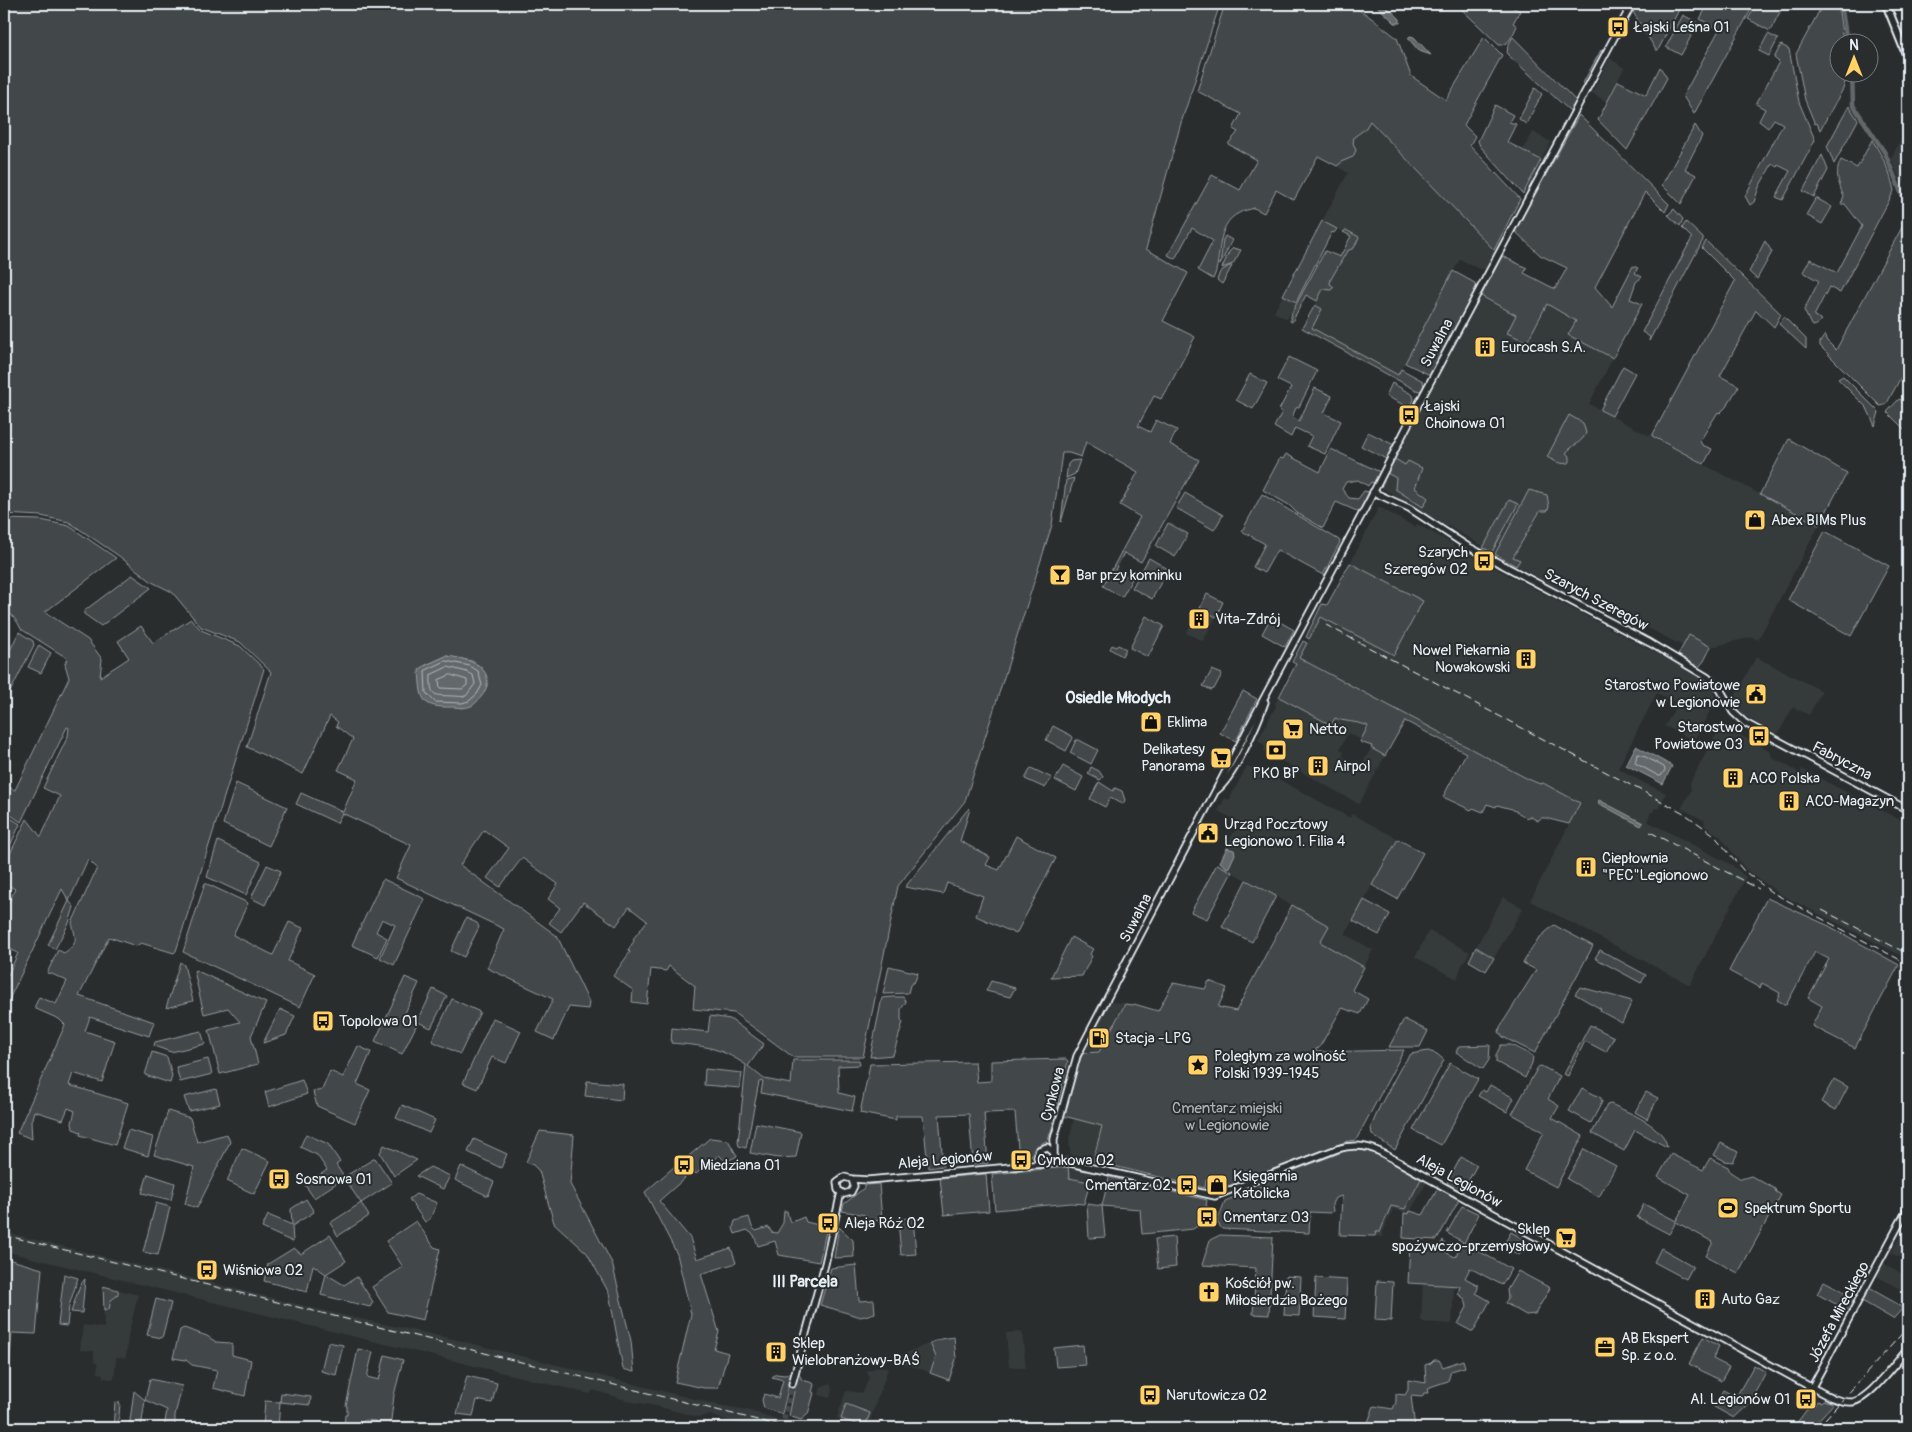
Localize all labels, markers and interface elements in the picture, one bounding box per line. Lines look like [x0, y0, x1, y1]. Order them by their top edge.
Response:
bus stop icon: Łajski Leśna 01 [1606, 15, 1630, 39]
place label: Łajski Leśna 01 [1633, 18, 1729, 37]
north arrow [1830, 32, 1880, 82]
text: N [1849, 37, 1859, 54]
street label: Suwalna [1416, 315, 1458, 371]
building icon: Eurocash S.A. [1473, 335, 1497, 359]
place label: Eurocash S.A. [1501, 338, 1586, 357]
place label: Łajski Choinowa 01 [1424, 397, 1505, 433]
bus stop icon: Łajski Choinowa 01 [1397, 403, 1421, 427]
shop icon: Abex BIMs Plus [1743, 508, 1767, 532]
place label: Abex BIMs Plus [1771, 511, 1866, 530]
place label: Szarych Szeregów 02 [1384, 543, 1468, 579]
bus stop icon: Szarych Szeregów 02 [1472, 549, 1496, 573]
bar icon: Bar przy kominku [1048, 563, 1072, 587]
street label: Szarych Szeregów [1541, 565, 1651, 635]
place label: Bar przy kominku [1076, 566, 1182, 585]
building icon: Vita-Zdrój [1187, 607, 1211, 631]
place label: Vita-Zdrój [1215, 610, 1281, 629]
place label: Nowel Piekarnia Nowakowski [1413, 641, 1510, 677]
building icon: Nowel Piekarnia Nowakowski [1514, 647, 1538, 671]
place label: Starostwo Powiatowe w Legionowie [1604, 676, 1741, 712]
public building icon: Starostwo Powiatowe w Legionowie [1744, 682, 1768, 706]
district label: Osiedle Młodych [1065, 688, 1171, 708]
shop icon: Eklima [1139, 710, 1163, 734]
place label: Eklima [1167, 713, 1207, 732]
supermarket icon: Netto [1281, 717, 1305, 741]
place label: Starostwo Powiatowe 03 [1654, 718, 1743, 754]
place label: Netto [1309, 720, 1347, 739]
bus stop icon: Starostwo Powiatowe 03 [1747, 724, 1771, 748]
street label: Fabryczna [1809, 737, 1875, 785]
bank icon: PKO BP [1264, 738, 1288, 762]
place label: Delikatesy Panorama [1141, 740, 1206, 776]
supermarket icon: Delikatesy Panorama [1209, 746, 1233, 770]
building icon: Airpol [1306, 754, 1330, 778]
place label: Airpol [1334, 757, 1370, 776]
place label: PKO BP [1253, 764, 1299, 783]
building icon: ACO Polska [1721, 766, 1745, 790]
place label: ACO Polska [1749, 769, 1820, 788]
building icon: ACO-Magazyn [1777, 789, 1801, 813]
place label: ACO-Magazyn [1805, 792, 1894, 811]
place label: Urząd Pocztowy Legionowo 1. Filia 4 [1224, 815, 1346, 851]
public building icon: Urząd Pocztowy Legionowo 1. Filia 4 [1196, 821, 1220, 845]
place label: Ciepłownia "PEC"Legionowo [1602, 849, 1708, 885]
building icon: Ciepłownia "PEC"Legionowo [1574, 855, 1598, 879]
street label: Suwalna [1116, 890, 1156, 946]
bus stop icon: Topolowa 01 [311, 1009, 335, 1033]
place label: Topolowa 01 [339, 1012, 418, 1031]
fuel station icon: Stacja -LPG [1087, 1026, 1111, 1050]
place label: Stacja -LPG [1115, 1029, 1191, 1048]
place label: Poległym za wolność Polski 1939-1945 [1214, 1047, 1347, 1083]
place icon: Poległym za wolność Polski 1939-1945 [1186, 1053, 1210, 1077]
street label: Cynkowa [1037, 1065, 1069, 1123]
park label: Cmentarz miejski w Legionowie [1172, 1099, 1282, 1135]
street label: Aleja Legionów [897, 1146, 993, 1174]
bus stop icon: Cynkowa 02 [1009, 1148, 1033, 1172]
street label: Aleja Legionów [1413, 1150, 1505, 1212]
place label: Cynkowa 02 [1037, 1151, 1114, 1170]
bus stop icon: Miedziana 01 [672, 1153, 696, 1177]
place label: Miedziana 01 [700, 1156, 780, 1175]
bus stop icon: Sosnowa 01 [267, 1167, 291, 1191]
place label: Księgarnia Katolicka [1233, 1167, 1297, 1203]
place label: Sosnowa 01 [295, 1170, 372, 1189]
bus stop icon: Cmentarz 02 [1175, 1173, 1199, 1197]
shop icon: Księgarnia Katolicka [1205, 1173, 1229, 1197]
place label: Cmentarz 02 [1085, 1176, 1171, 1195]
sports icon: Spektrum Sportu [1716, 1196, 1740, 1220]
place label: Spektrum Sportu [1744, 1199, 1851, 1218]
bus stop icon: Cmentarz 03 [1195, 1205, 1219, 1229]
place label: Cmentarz 03 [1223, 1208, 1309, 1227]
bus stop icon: Aleja Róż 02 [816, 1211, 840, 1235]
place label: Aleja Róż 02 [844, 1214, 925, 1233]
place label: Sklep spożywczo-przemysłowy [1392, 1220, 1551, 1256]
supermarket icon: Sklep spożywczo-przemysłowy [1554, 1226, 1578, 1250]
bus stop icon: Wiśniowa 02 [195, 1258, 219, 1282]
street label: Józefa Mireckiego [1804, 1258, 1874, 1366]
place label: Wiśniowa 02 [223, 1261, 303, 1280]
district label: III Parcela [772, 1272, 838, 1292]
place label: Kościół pw. Miłosierdzia Bożego [1225, 1274, 1347, 1310]
church icon: Kościół pw. Miłosierdzia Bożego [1197, 1280, 1221, 1304]
building icon: Auto Gaz [1693, 1287, 1717, 1311]
place label: Auto Gaz [1721, 1290, 1780, 1309]
place label: AB Ekspert Sp. z o.o. [1621, 1329, 1690, 1365]
place label: Sklep Wielobranżowy-BAŚ [792, 1334, 920, 1370]
office icon: AB Ekspert Sp. z o.o. [1593, 1335, 1617, 1359]
building icon: Sklep Wielobranżowy-BAŚ [764, 1340, 788, 1364]
bus stop icon: Narutowicza 02 [1138, 1383, 1162, 1407]
place label: Narutowicza 02 [1166, 1386, 1267, 1405]
bus stop icon: Al. Legionów 01 [1794, 1387, 1818, 1411]
place label: Al. Legionów 01 [1690, 1390, 1790, 1409]

